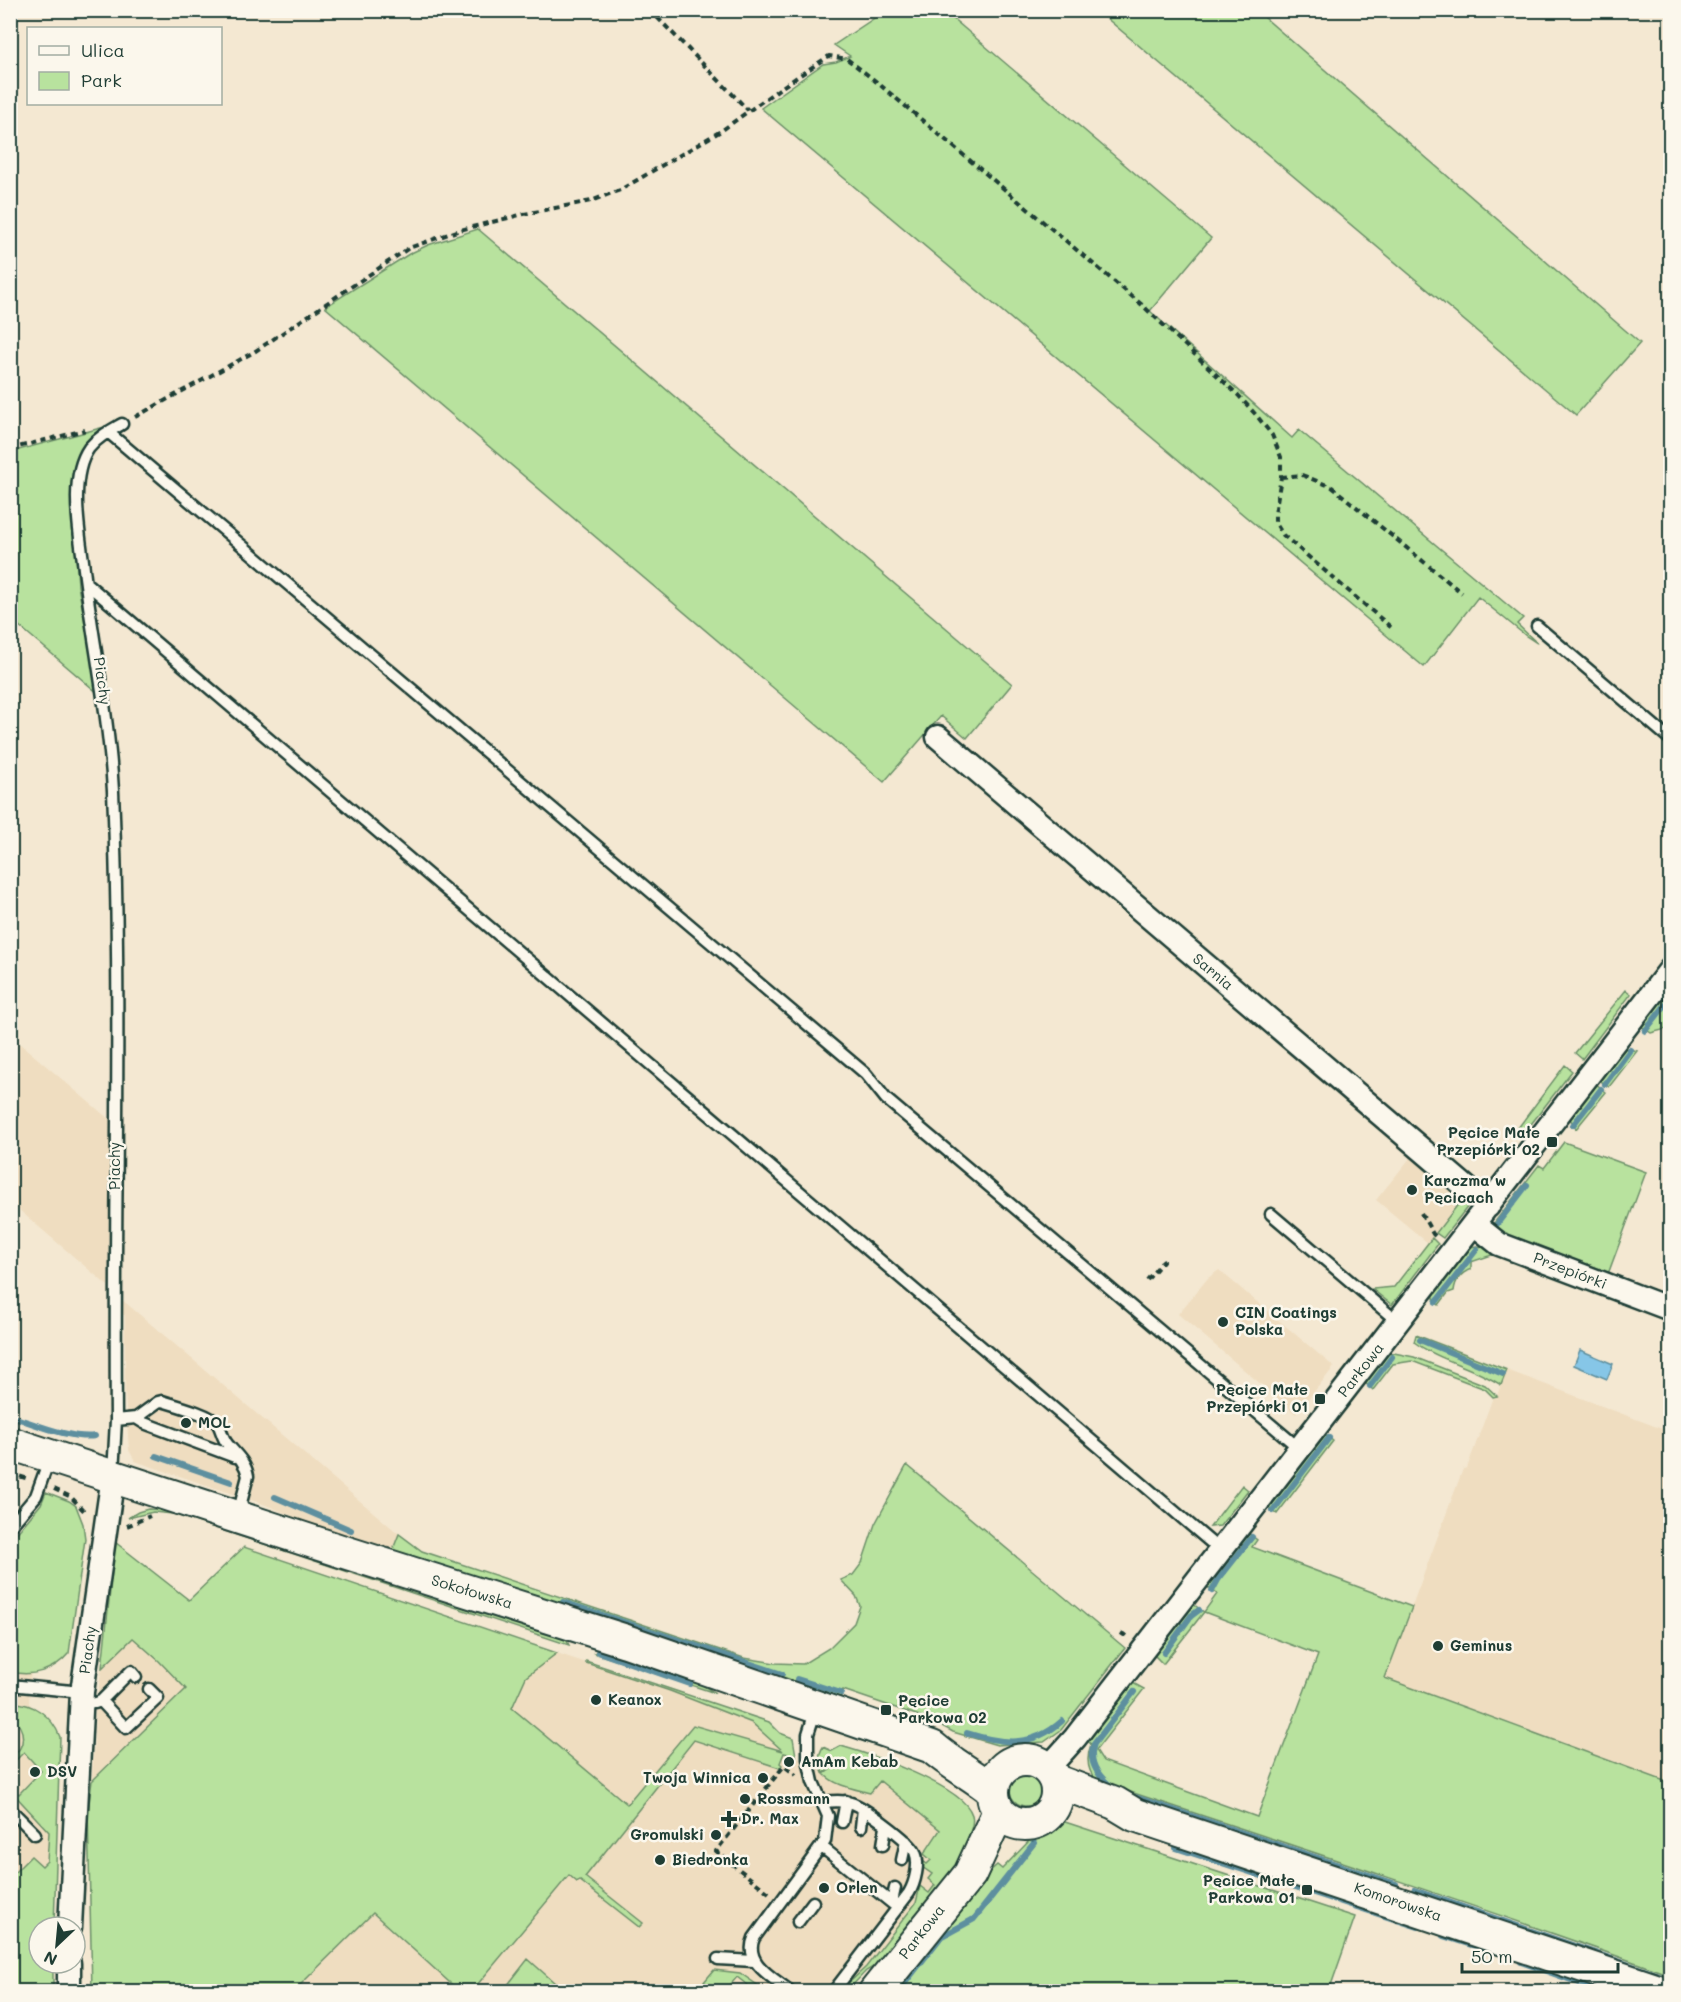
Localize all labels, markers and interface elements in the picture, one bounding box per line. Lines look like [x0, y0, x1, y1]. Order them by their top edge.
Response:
legend [27, 27, 222, 105]
text: Ulica [81, 38, 125, 62]
text: Park [81, 68, 122, 92]
street label: Piachy [90, 656, 116, 706]
street label: Sarnia [1189, 948, 1238, 994]
place label: Pęcice Małe Przepiórki 02 [1436, 1122, 1540, 1159]
marker: Pęcice Małe Przepiórki 02 [1545, 1135, 1559, 1149]
street label: Piachy [104, 1142, 124, 1190]
place label: Karczma w Pęcicach [1424, 1170, 1506, 1207]
marker: Karczma w Pęcicach [1405, 1183, 1419, 1197]
street label: Przepiórki [1531, 1247, 1610, 1293]
place label: CIN Coatings Polska [1235, 1302, 1337, 1339]
marker: CIN Coatings Polska [1216, 1315, 1230, 1329]
street label: Parkowa [1333, 1338, 1388, 1401]
place label: Pęcice Małe Przepiórki 01 [1206, 1379, 1308, 1416]
marker: Pęcice Małe Przepiórki 01 [1313, 1392, 1327, 1406]
place label: MOL [198, 1412, 231, 1432]
marker: MOL [179, 1416, 193, 1430]
street label: Sokołowska [429, 1569, 515, 1613]
street label: Piachy [74, 1624, 100, 1675]
place label: Geminus [1450, 1635, 1512, 1655]
marker: Geminus [1431, 1639, 1445, 1653]
place label: Keanox [608, 1689, 662, 1709]
place label: Pęcice Parkowa 02 [898, 1690, 987, 1727]
marker: Keanox [589, 1693, 603, 1707]
marker: Pęcice Parkowa 02 [879, 1703, 893, 1717]
place label: AmAm Kebab [801, 1751, 898, 1771]
marker: AmAm Kebab [782, 1755, 796, 1769]
place label: DSV [47, 1761, 77, 1781]
marker: DSV [28, 1765, 42, 1779]
place label: Twoja Winnica [643, 1767, 751, 1787]
marker: Twoja Winnica [756, 1771, 770, 1785]
place label: Rossmann [757, 1788, 830, 1808]
marker: Rossmann [738, 1792, 752, 1806]
place label: Dr. Max [741, 1808, 799, 1828]
marker: Dr. Max [722, 1812, 736, 1826]
place label: Gromulski [630, 1824, 704, 1844]
marker: Gromulski [709, 1828, 723, 1842]
place label: Biedronka [672, 1849, 748, 1869]
marker: Biedronka [653, 1853, 667, 1867]
place label: Pęcice Małe Parkowa 01 [1203, 1870, 1295, 1907]
place label: Orlen [836, 1877, 878, 1897]
street label: Komorowska [1352, 1877, 1445, 1925]
marker: Orlen [817, 1881, 831, 1895]
marker: Pęcice Małe Parkowa 01 [1300, 1883, 1314, 1897]
street label: Parkowa [894, 1900, 949, 1963]
north arrow [27, 1915, 87, 1975]
scale bar [1462, 1936, 1618, 1974]
text: 50 m [1471, 1944, 1513, 1968]
text: N [40, 1947, 60, 1971]

